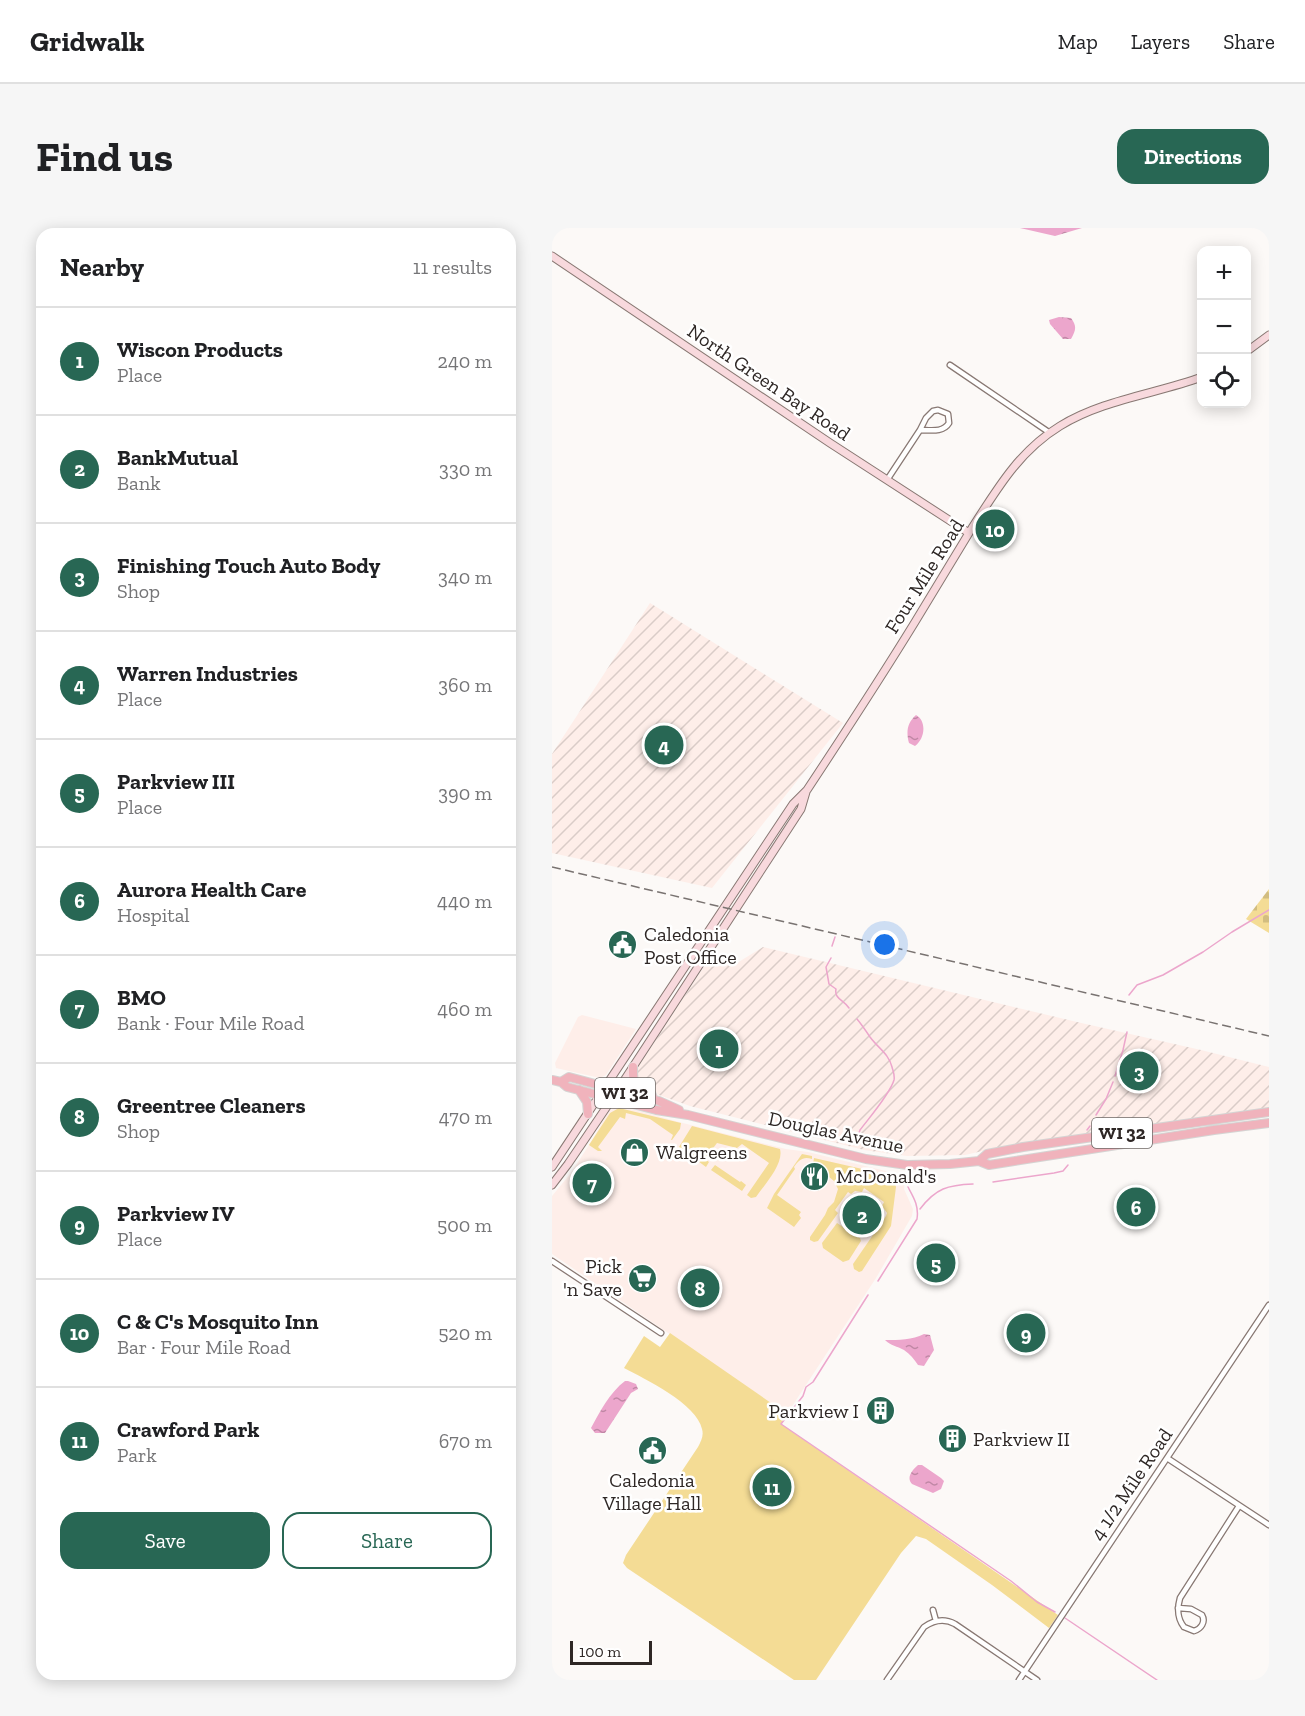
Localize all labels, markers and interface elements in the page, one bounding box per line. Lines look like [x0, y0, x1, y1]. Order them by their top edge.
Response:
text: Gridwalk [30, 25, 144, 58]
text: Map [1058, 29, 1098, 54]
text: Layers [1131, 29, 1190, 54]
text: Share [1223, 29, 1275, 54]
button: Directions [1117, 129, 1269, 184]
text: Find us [36, 131, 173, 182]
map controls [1197, 246, 1251, 408]
button: + [1197, 246, 1251, 300]
text: Nearby [60, 251, 144, 283]
text: 11 results [413, 255, 492, 279]
button: − [1197, 300, 1251, 354]
street label: North Green Bay Road [683, 318, 855, 446]
text: Wiscon Products [117, 336, 283, 363]
text: 1 [75, 349, 84, 373]
text: 240 m [438, 349, 492, 373]
button: locate [1197, 354, 1251, 408]
text: Place [117, 363, 162, 387]
text: BankMutual [117, 444, 238, 471]
text: 2 [74, 457, 85, 481]
text: 330 m [439, 457, 492, 481]
text: Bank [117, 471, 161, 495]
pin: 10 [976, 506, 1014, 552]
street label: Four Mile Road [879, 514, 969, 638]
text: Finishing Touch Auto Body [117, 552, 380, 579]
text: 3 [74, 565, 85, 589]
text: 340 m [438, 565, 492, 589]
text: Shop [117, 579, 160, 603]
text: Warren Industries [117, 660, 298, 687]
text: 4 [74, 673, 85, 697]
text: 360 m [438, 673, 492, 697]
text: Place [117, 687, 162, 711]
pin: 4 [644, 722, 684, 768]
text: Parkview III [117, 768, 235, 795]
text: 5 [74, 781, 85, 805]
text: 390 m [438, 781, 492, 805]
text: Place [117, 795, 162, 819]
text: Aurora Health Care [117, 876, 306, 903]
text: 6 [74, 889, 85, 913]
text: 440 m [437, 889, 492, 913]
text: Hospital [117, 903, 190, 927]
place label: Caledonia Post Office [644, 922, 737, 969]
public building icon: Caledonia Post Office [607, 929, 639, 961]
your location [870, 930, 899, 959]
text: BMO [117, 984, 166, 1011]
text: 7 [75, 997, 84, 1021]
text: 460 m [437, 997, 492, 1021]
text: Bank · Four Mile Road [117, 1011, 304, 1035]
pin: 1 [700, 1026, 738, 1072]
pin: 3 [1120, 1048, 1158, 1094]
road number: WI 32 [595, 1078, 655, 1108]
text: Greentree Cleaners [117, 1092, 306, 1119]
text: 8 [74, 1105, 85, 1129]
text: 470 m [439, 1105, 492, 1129]
street label: Douglas Avenue [766, 1106, 906, 1158]
road number: WI 32 [1092, 1118, 1152, 1148]
text: Shop [117, 1119, 160, 1143]
shop icon: Walgreens [619, 1136, 651, 1168]
place label: Walgreens [656, 1140, 747, 1164]
pin: 7 [572, 1160, 612, 1206]
restaurant icon: McDonald's [799, 1160, 831, 1192]
place label: McDonald's [836, 1164, 936, 1188]
pin: 6 [1116, 1184, 1156, 1230]
pin: 2 [842, 1192, 882, 1238]
text: Parkview IV [117, 1200, 235, 1227]
text: 9 [74, 1213, 85, 1237]
text: 500 m [437, 1213, 492, 1237]
text: Place [117, 1227, 162, 1251]
pin: 5 [916, 1240, 956, 1286]
place label: Pick 'n Save [563, 1254, 623, 1301]
supermarket icon: Pick 'n Save [627, 1262, 659, 1294]
pin: 8 [680, 1266, 720, 1310]
text: C & C's Mosquito Inn [117, 1308, 318, 1335]
pin: 9 [1006, 1310, 1046, 1356]
text: 10 [70, 1321, 89, 1345]
text: 520 m [438, 1321, 492, 1345]
text: Bar · Four Mile Road [117, 1335, 291, 1359]
building icon: Parkview I [864, 1395, 896, 1427]
place label: Parkview I [768, 1399, 859, 1423]
text: Crawford Park [117, 1416, 260, 1443]
building icon: Parkview II [936, 1423, 968, 1455]
street label: 4 1/2 Mile Road [1085, 1423, 1177, 1545]
place label: Parkview II [973, 1427, 1070, 1451]
text: 11 [71, 1429, 88, 1453]
text: 670 m [439, 1429, 492, 1453]
public building icon: Caledonia Village Hall [636, 1434, 668, 1466]
text: Park [117, 1443, 157, 1467]
pin: 11 [752, 1464, 792, 1510]
place label: Caledonia Village Hall [602, 1468, 701, 1515]
button: Save [60, 1512, 270, 1569]
button: Share [282, 1512, 492, 1569]
scale bar [570, 1638, 652, 1666]
text: 100 m [579, 1642, 621, 1661]

